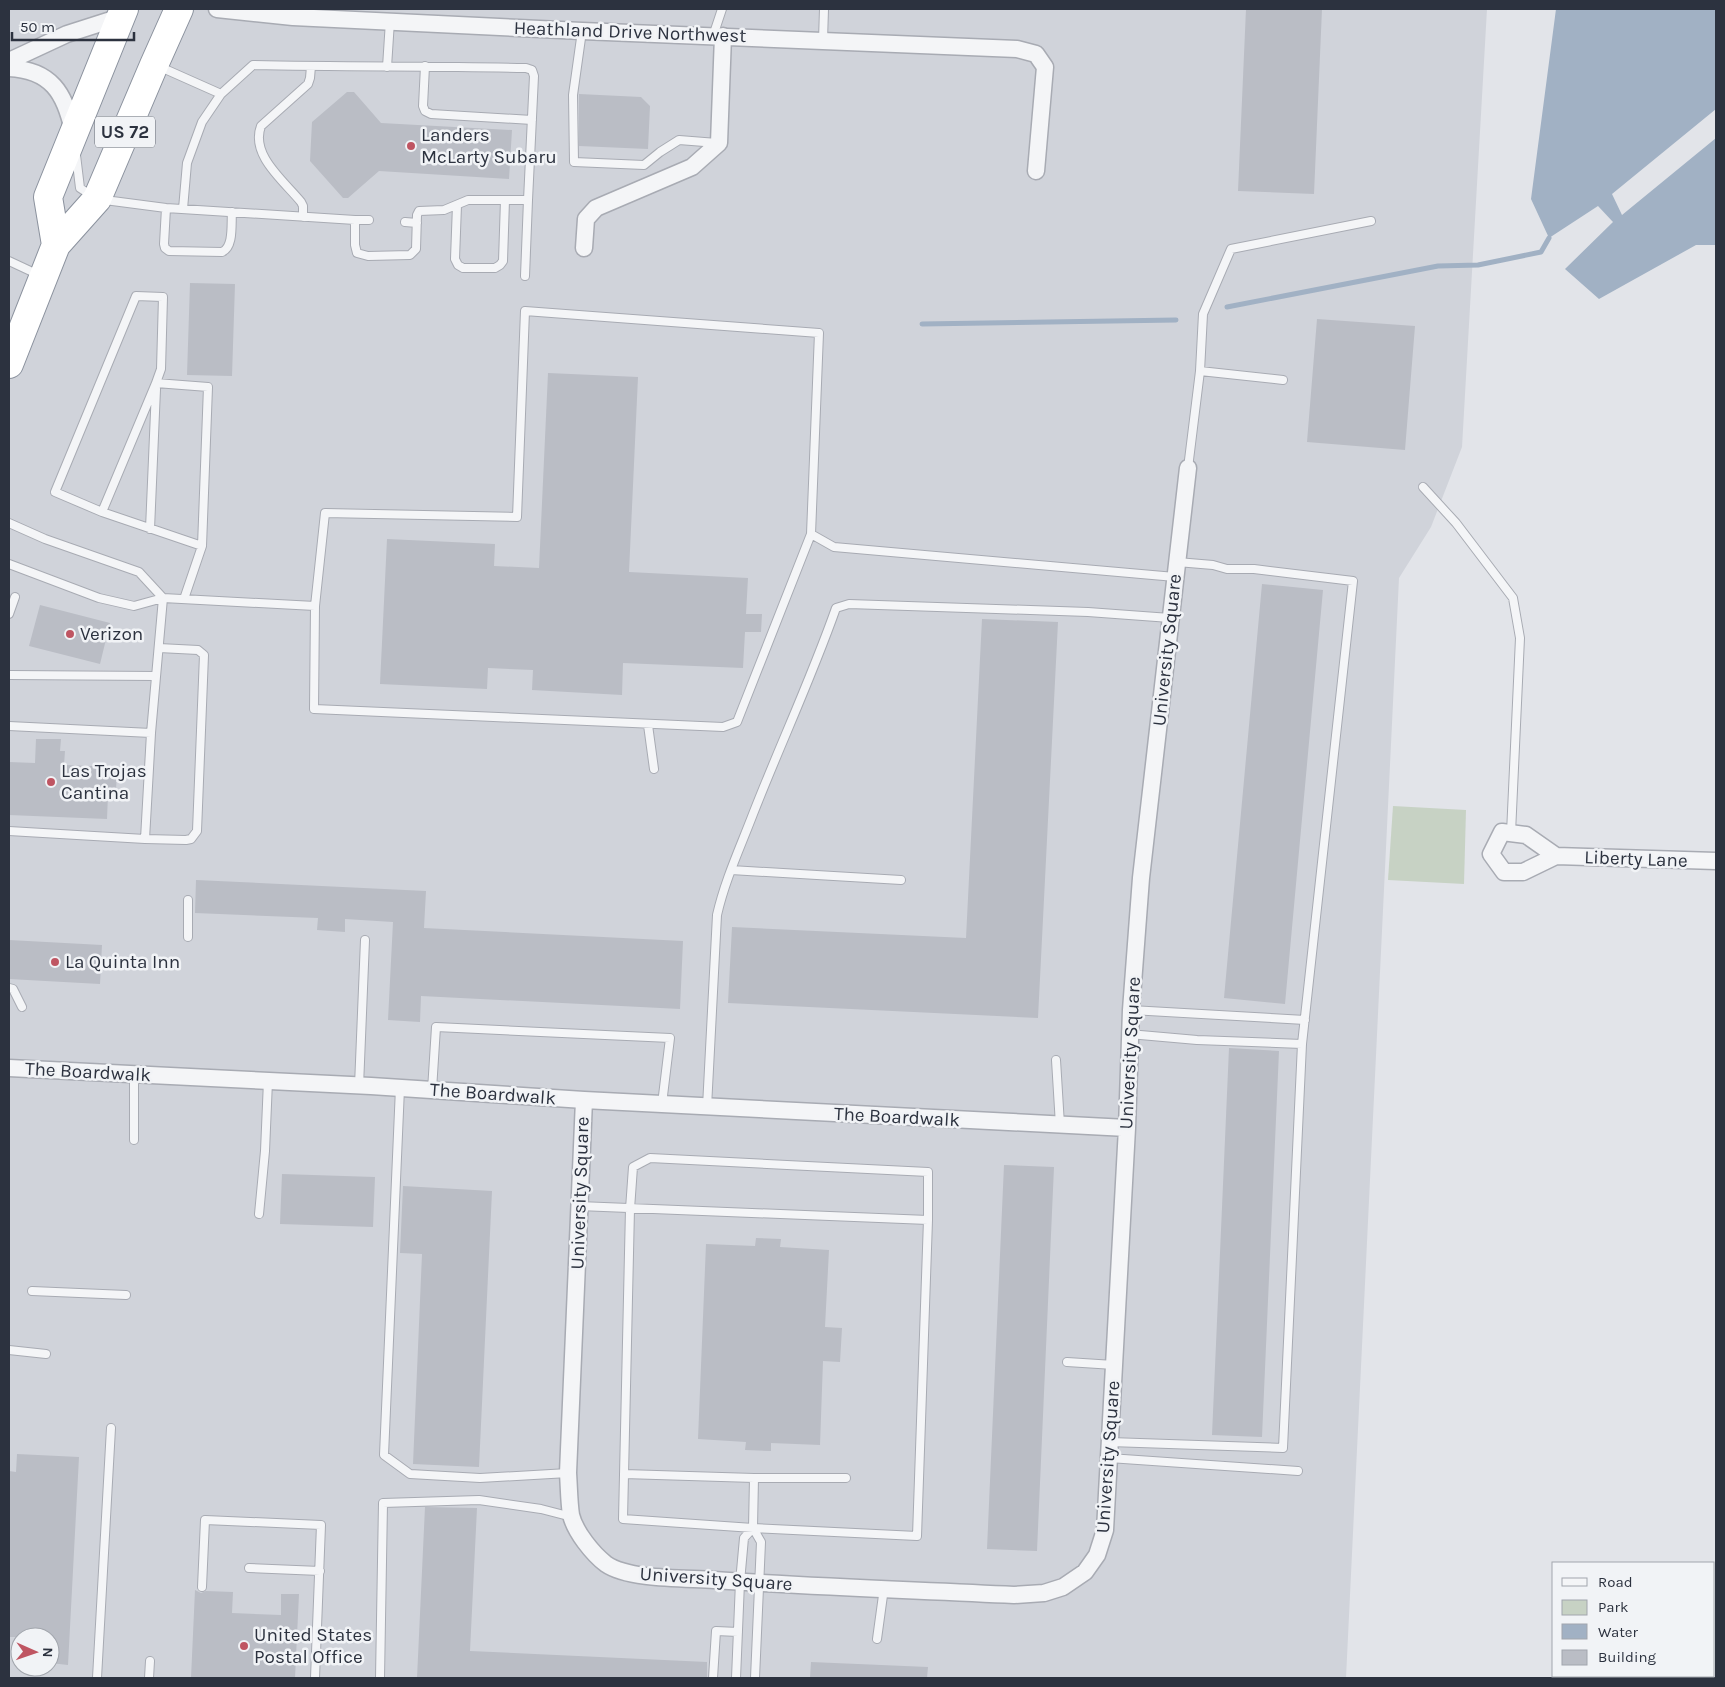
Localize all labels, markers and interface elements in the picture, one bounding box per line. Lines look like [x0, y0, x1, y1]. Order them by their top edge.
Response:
scale bar [12, 10, 135, 42]
street label: Heathland Drive Northwest [513, 17, 747, 47]
text: 50 m [20, 18, 55, 36]
road number: US 72 [95, 116, 155, 148]
place label: Landers McLarty Subaru [421, 124, 557, 168]
marker: Landers McLarty Subaru [405, 140, 417, 152]
street label: University Square [1148, 573, 1186, 727]
place label: Verizon [80, 623, 143, 645]
marker: Verizon [64, 628, 76, 640]
place label: Las Trojas Cantina [61, 760, 147, 804]
marker: Las Trojas Cantina [45, 776, 57, 788]
street label: Liberty Lane [1584, 846, 1688, 872]
place label: La Quinta Inn [65, 951, 180, 973]
marker: La Quinta Inn [49, 956, 61, 968]
street label: University Square [1115, 976, 1145, 1130]
street label: The Boardwalk [24, 1058, 152, 1086]
street label: The Boardwalk [429, 1079, 557, 1109]
street label: The Boardwalk [833, 1103, 961, 1131]
street label: University Square [566, 1116, 594, 1270]
street label: University Square [1092, 1380, 1124, 1534]
legend [1552, 1562, 1715, 1677]
street label: University Square [639, 1563, 793, 1595]
text: Road [1598, 1573, 1633, 1591]
text: Park [1598, 1598, 1628, 1616]
text: Water [1598, 1623, 1639, 1641]
place label: United States Postal Office [254, 1624, 372, 1668]
north arrow [10, 1627, 60, 1677]
marker: United States Postal Office [238, 1640, 250, 1652]
text: N [39, 1647, 56, 1658]
text: Building [1598, 1648, 1656, 1666]

